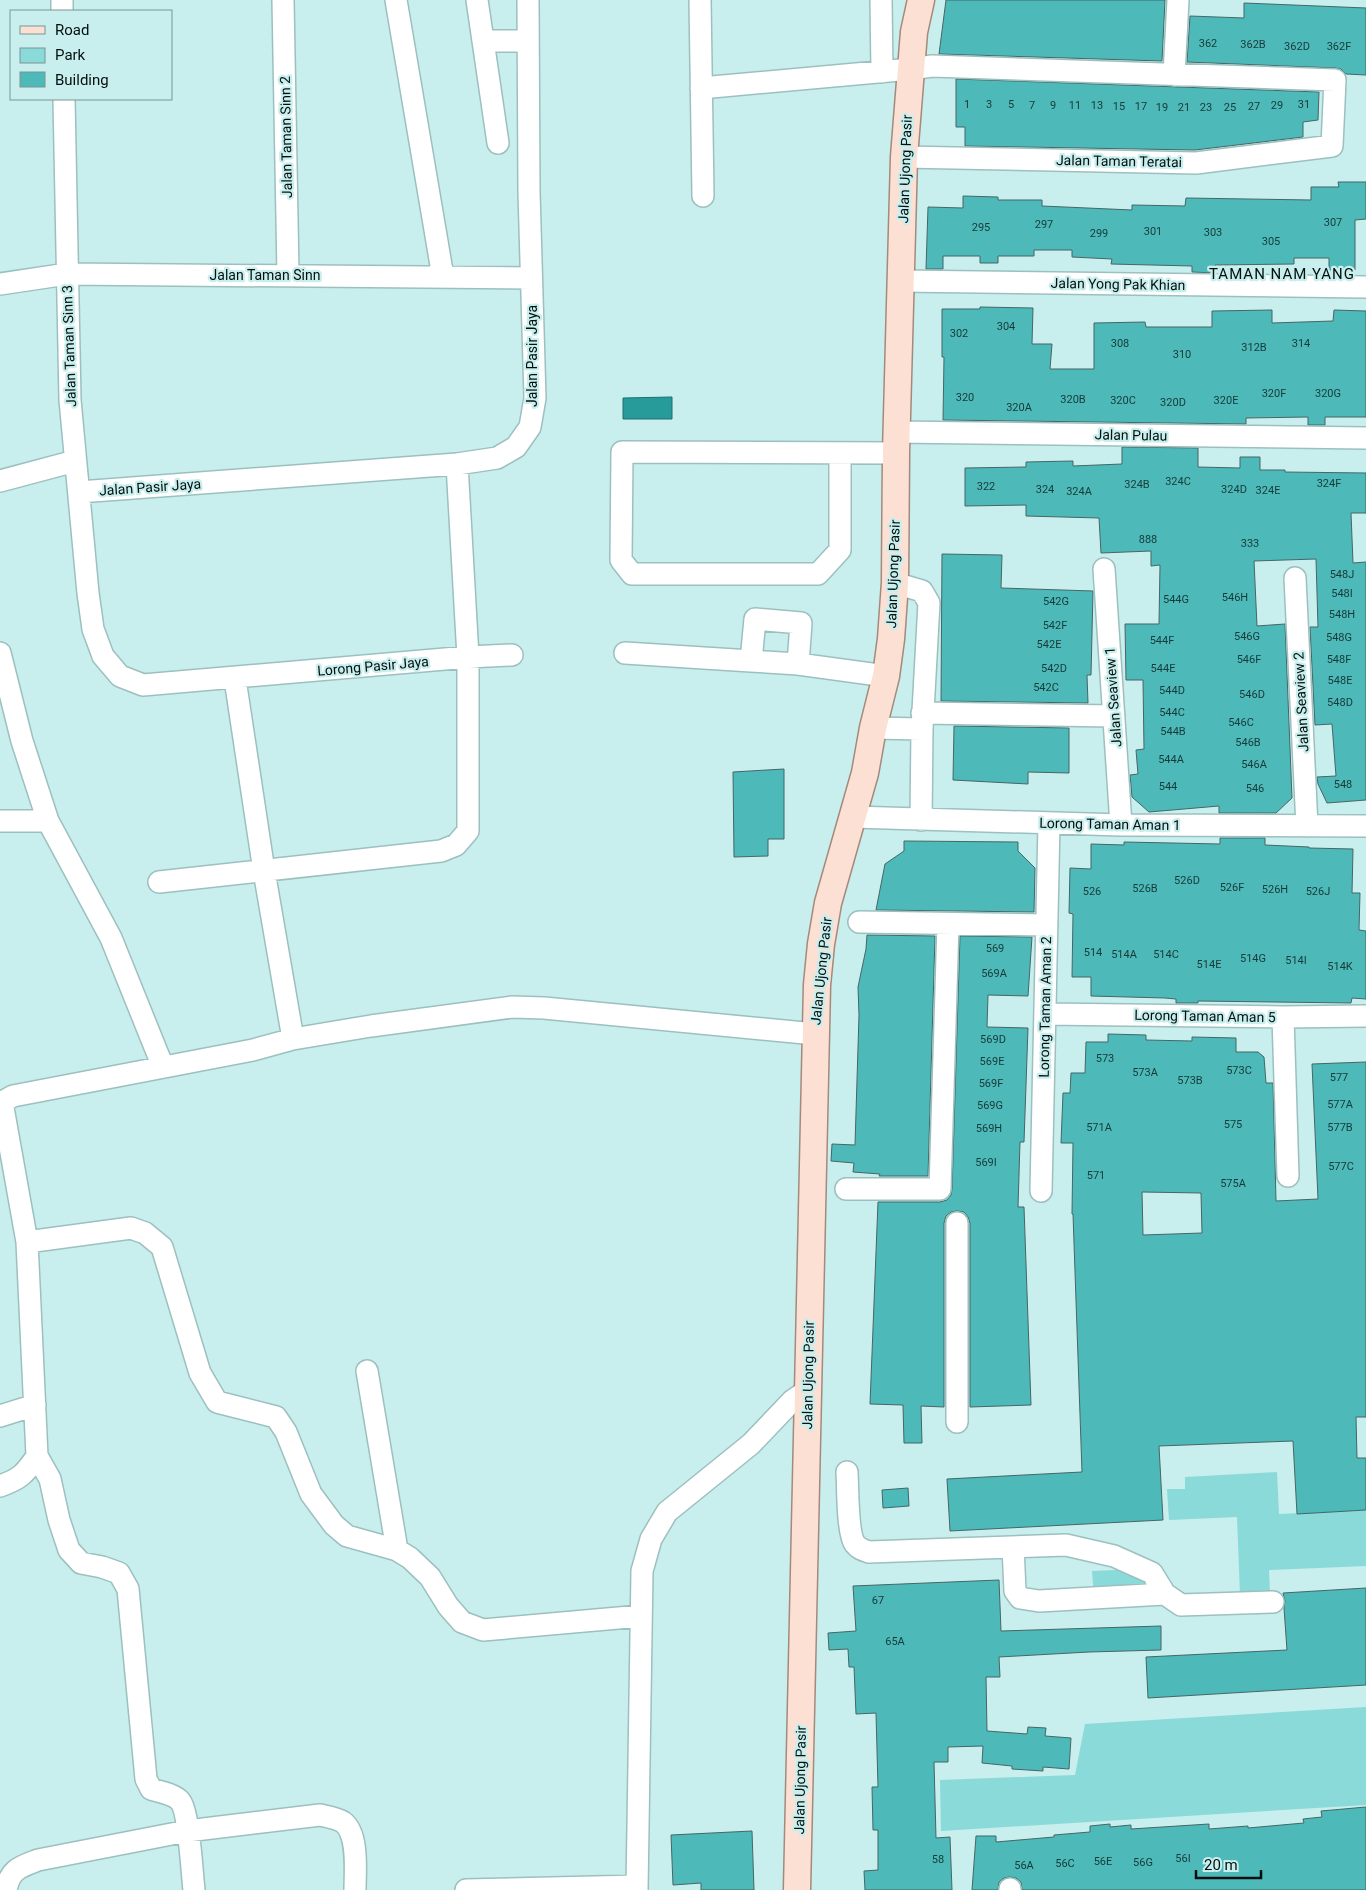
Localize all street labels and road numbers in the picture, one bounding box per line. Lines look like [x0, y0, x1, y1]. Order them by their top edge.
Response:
street label: Jalan Taman Sinn 2 [277, 76, 295, 198]
street label: Jalan Ujong Pasir [895, 114, 915, 224]
street label: Jalan Taman Teratai [1056, 152, 1182, 170]
street label: Jalan Taman Sinn [210, 267, 320, 283]
street label: Jalan Yong Pak Khian [1050, 275, 1186, 293]
street label: Jalan Taman Sinn 3 [59, 285, 79, 407]
street label: Jalan Pasir Jaya [524, 305, 540, 407]
street label: Jalan Pulau [1094, 426, 1168, 444]
street label: Jalan Pasir Jaya [98, 475, 202, 499]
street label: Jalan Ujong Pasir [883, 519, 903, 629]
street label: Jalan Seaview 1 [1102, 646, 1124, 748]
street label: Jalan Seaview 2 [1290, 651, 1312, 752]
street label: Lorong Pasir Jaya [317, 653, 429, 679]
street label: Lorong Taman Aman 1 [1039, 815, 1181, 833]
street label: Jalan Ujong Pasir [807, 916, 835, 1026]
street label: Lorong Taman Aman 2 [1036, 936, 1054, 1078]
street label: Lorong Taman Aman 5 [1134, 1007, 1276, 1025]
street label: Jalan Ujong Pasir [799, 1320, 817, 1430]
street label: Jalan Ujong Pasir [791, 1725, 809, 1835]

